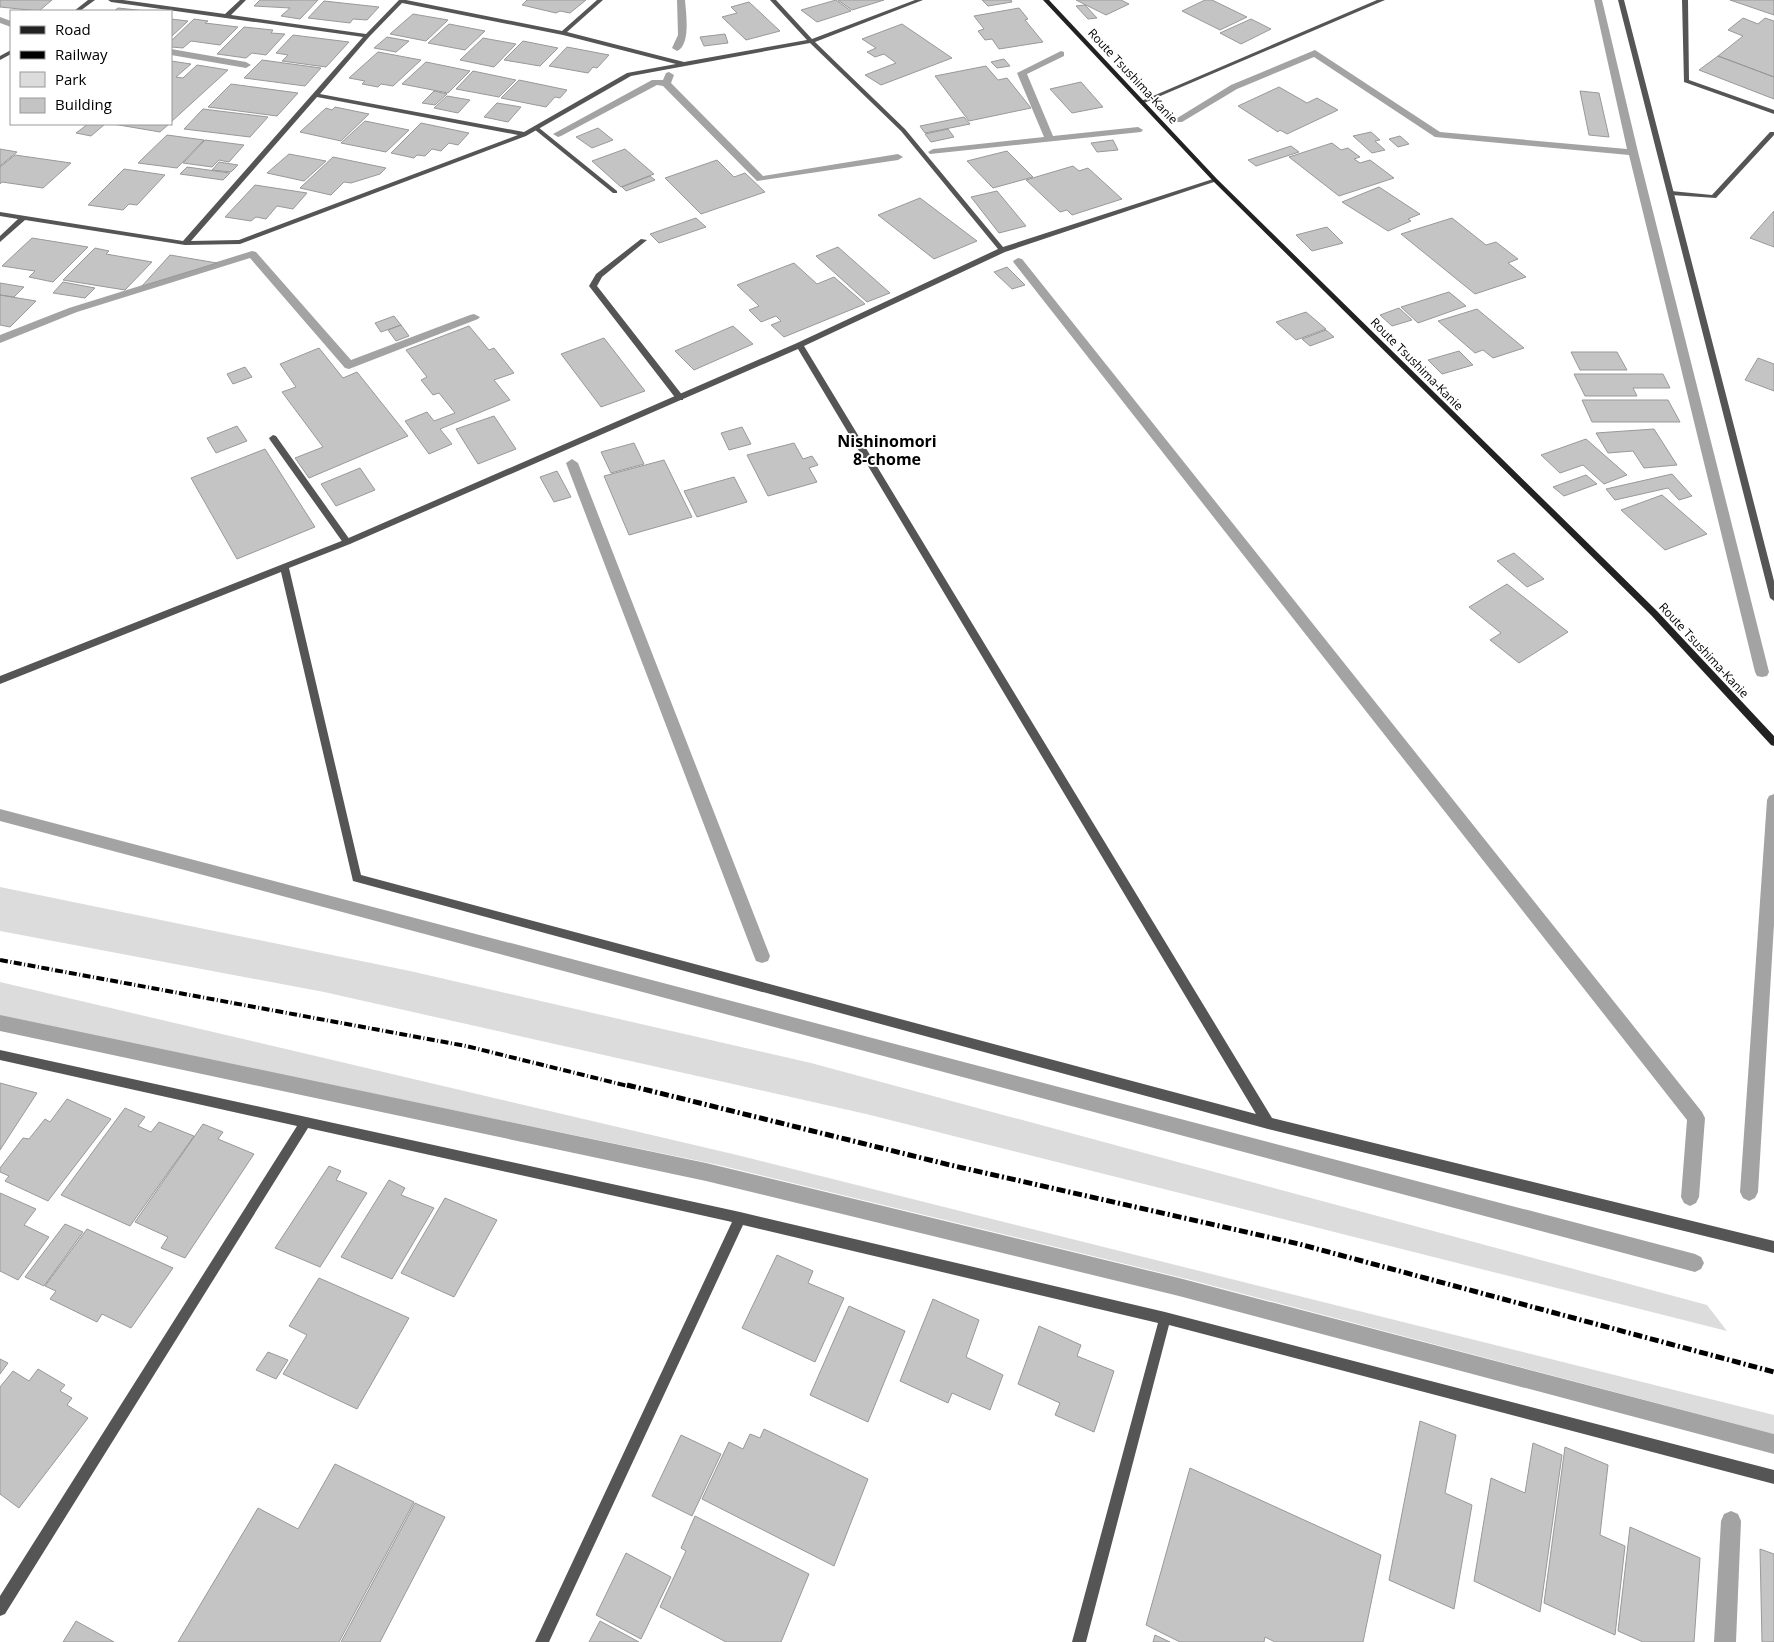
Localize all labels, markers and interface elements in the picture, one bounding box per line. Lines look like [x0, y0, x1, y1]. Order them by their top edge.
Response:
legend [10, 10, 172, 125]
text: Road [55, 19, 91, 39]
street label: Route Tsushima-Kanie [1084, 25, 1182, 128]
text: Railway [55, 44, 108, 64]
text: Park [55, 69, 86, 89]
text: Building [55, 94, 112, 114]
street label: Route Tsushima-Kanie [1367, 314, 1467, 414]
district label: Nishinomori 8-chome [837, 430, 937, 470]
street label: Route Tsushima-Kanie [1655, 599, 1753, 702]

